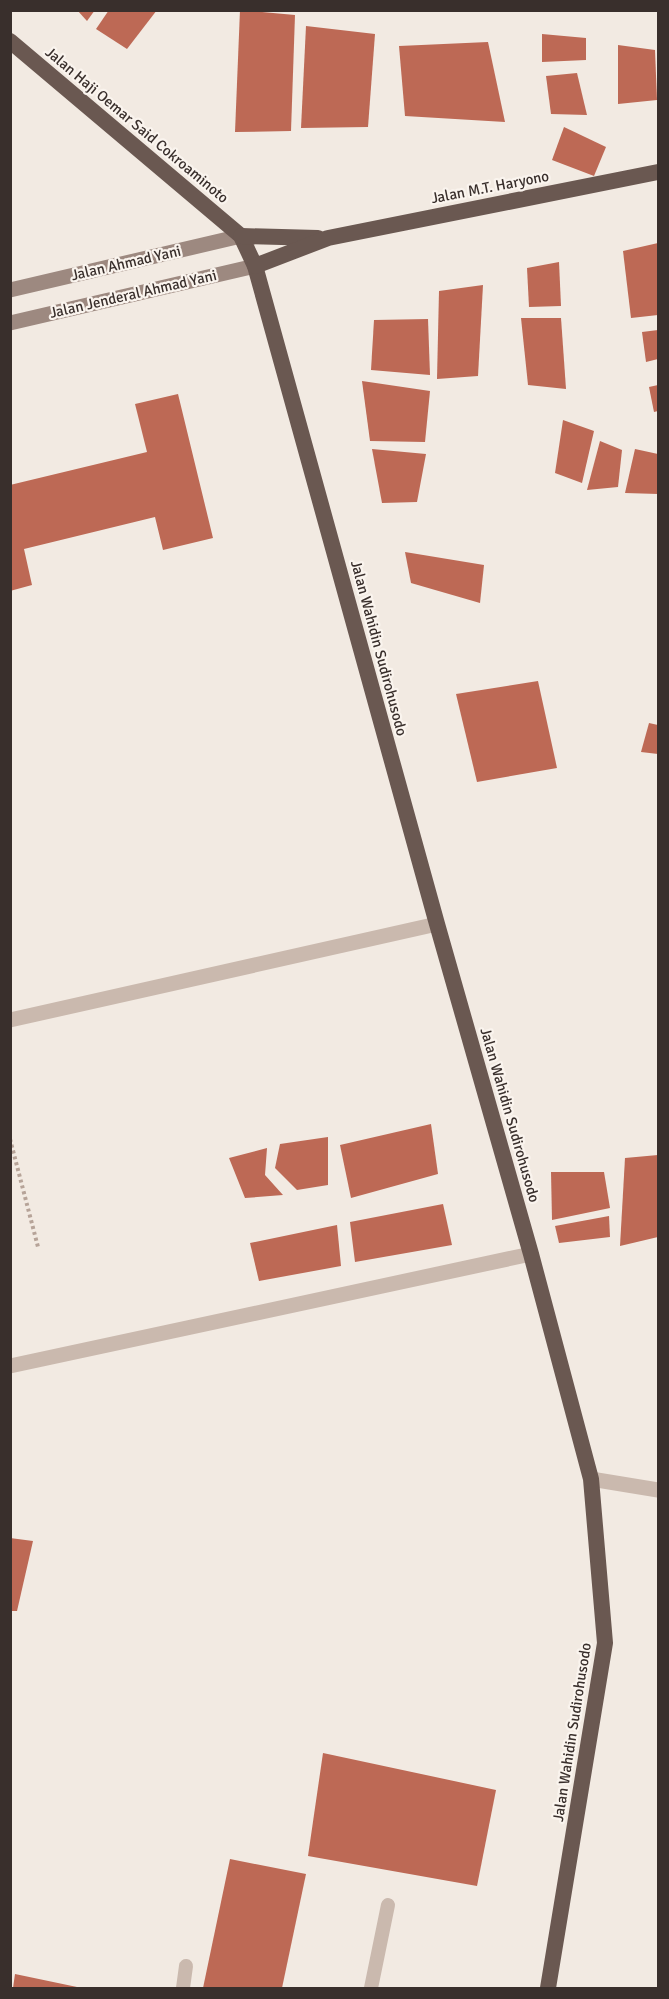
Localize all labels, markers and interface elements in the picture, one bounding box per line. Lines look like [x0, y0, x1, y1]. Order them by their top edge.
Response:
street label: Jalan Haji Oemar Said Cokroaminoto [42, 43, 232, 207]
street label: Jalan M.T. Haryono [429, 167, 551, 207]
street label: Jalan Ahmad Yani [69, 242, 183, 284]
street label: Jalan Jenderal Ahmad Yani [48, 266, 218, 322]
street label: Jalan Wahidin Sudirohusodo [347, 558, 411, 738]
street label: Jalan Wahidin Sudirohusodo [476, 1026, 544, 1205]
street label: Jalan Wahidin Sudirohusodo [549, 1641, 595, 1823]

